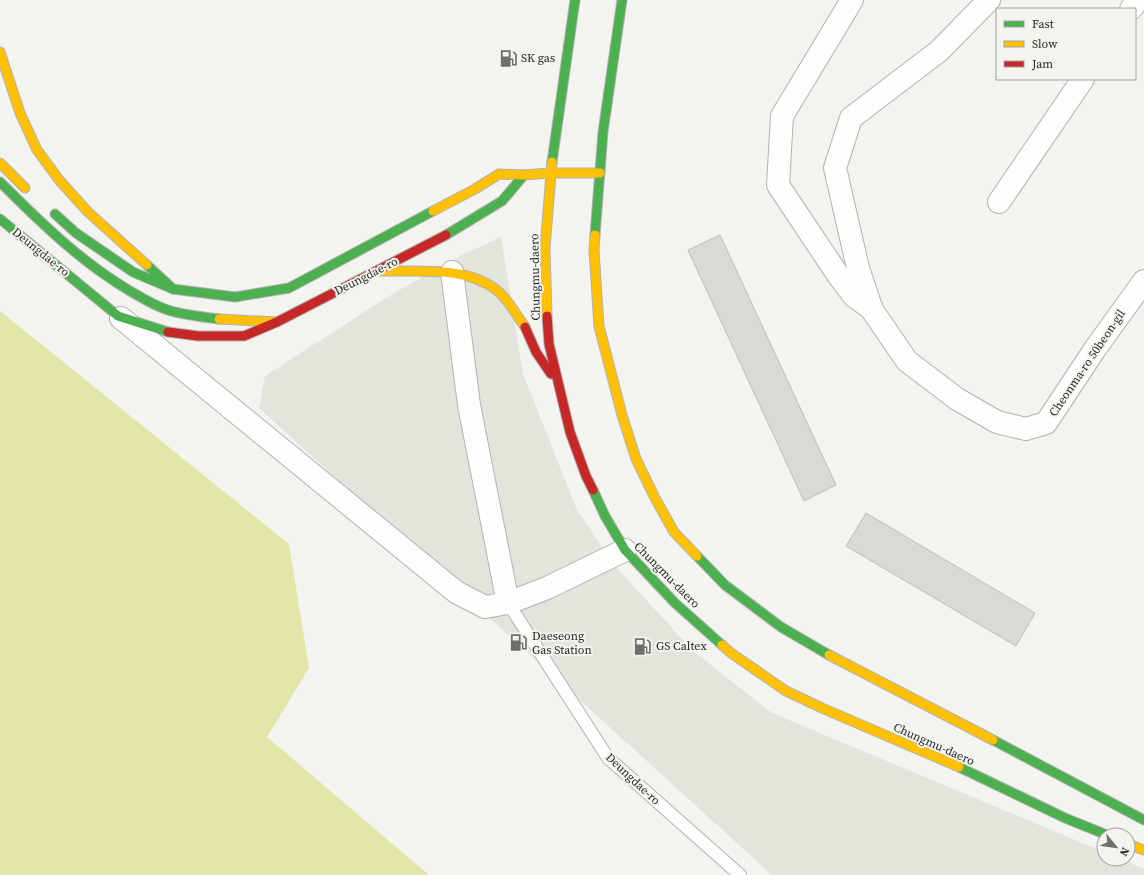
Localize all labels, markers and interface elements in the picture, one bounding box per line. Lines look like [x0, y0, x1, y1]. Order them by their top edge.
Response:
legend [996, 8, 1136, 80]
text: Fast [1032, 16, 1054, 32]
text: Slow [1032, 36, 1058, 52]
fuel station icon: SK gas [498, 48, 518, 68]
place label: SK gas [521, 50, 555, 66]
text: Jam [1031, 56, 1053, 72]
street label: Deungdae-ro [9, 224, 73, 280]
street label: Chungmu-daero [526, 233, 544, 321]
street label: Deungdae-ro [331, 253, 401, 299]
street label: Cheonma-ro 50beon-gil [1045, 306, 1129, 420]
street label: Chungmu-daero [630, 538, 704, 612]
place label: Daeseong Gas Station [532, 628, 592, 658]
fuel station icon: Daeseong Gas Station [509, 633, 529, 653]
fuel station icon: GS Caltex [633, 636, 653, 656]
place label: GS Caltex [656, 638, 707, 654]
street label: Chungmu-daero [891, 719, 977, 769]
street label: Deungdae-ro [602, 750, 664, 809]
north arrow [1096, 827, 1136, 867]
text: N [1116, 844, 1133, 859]

